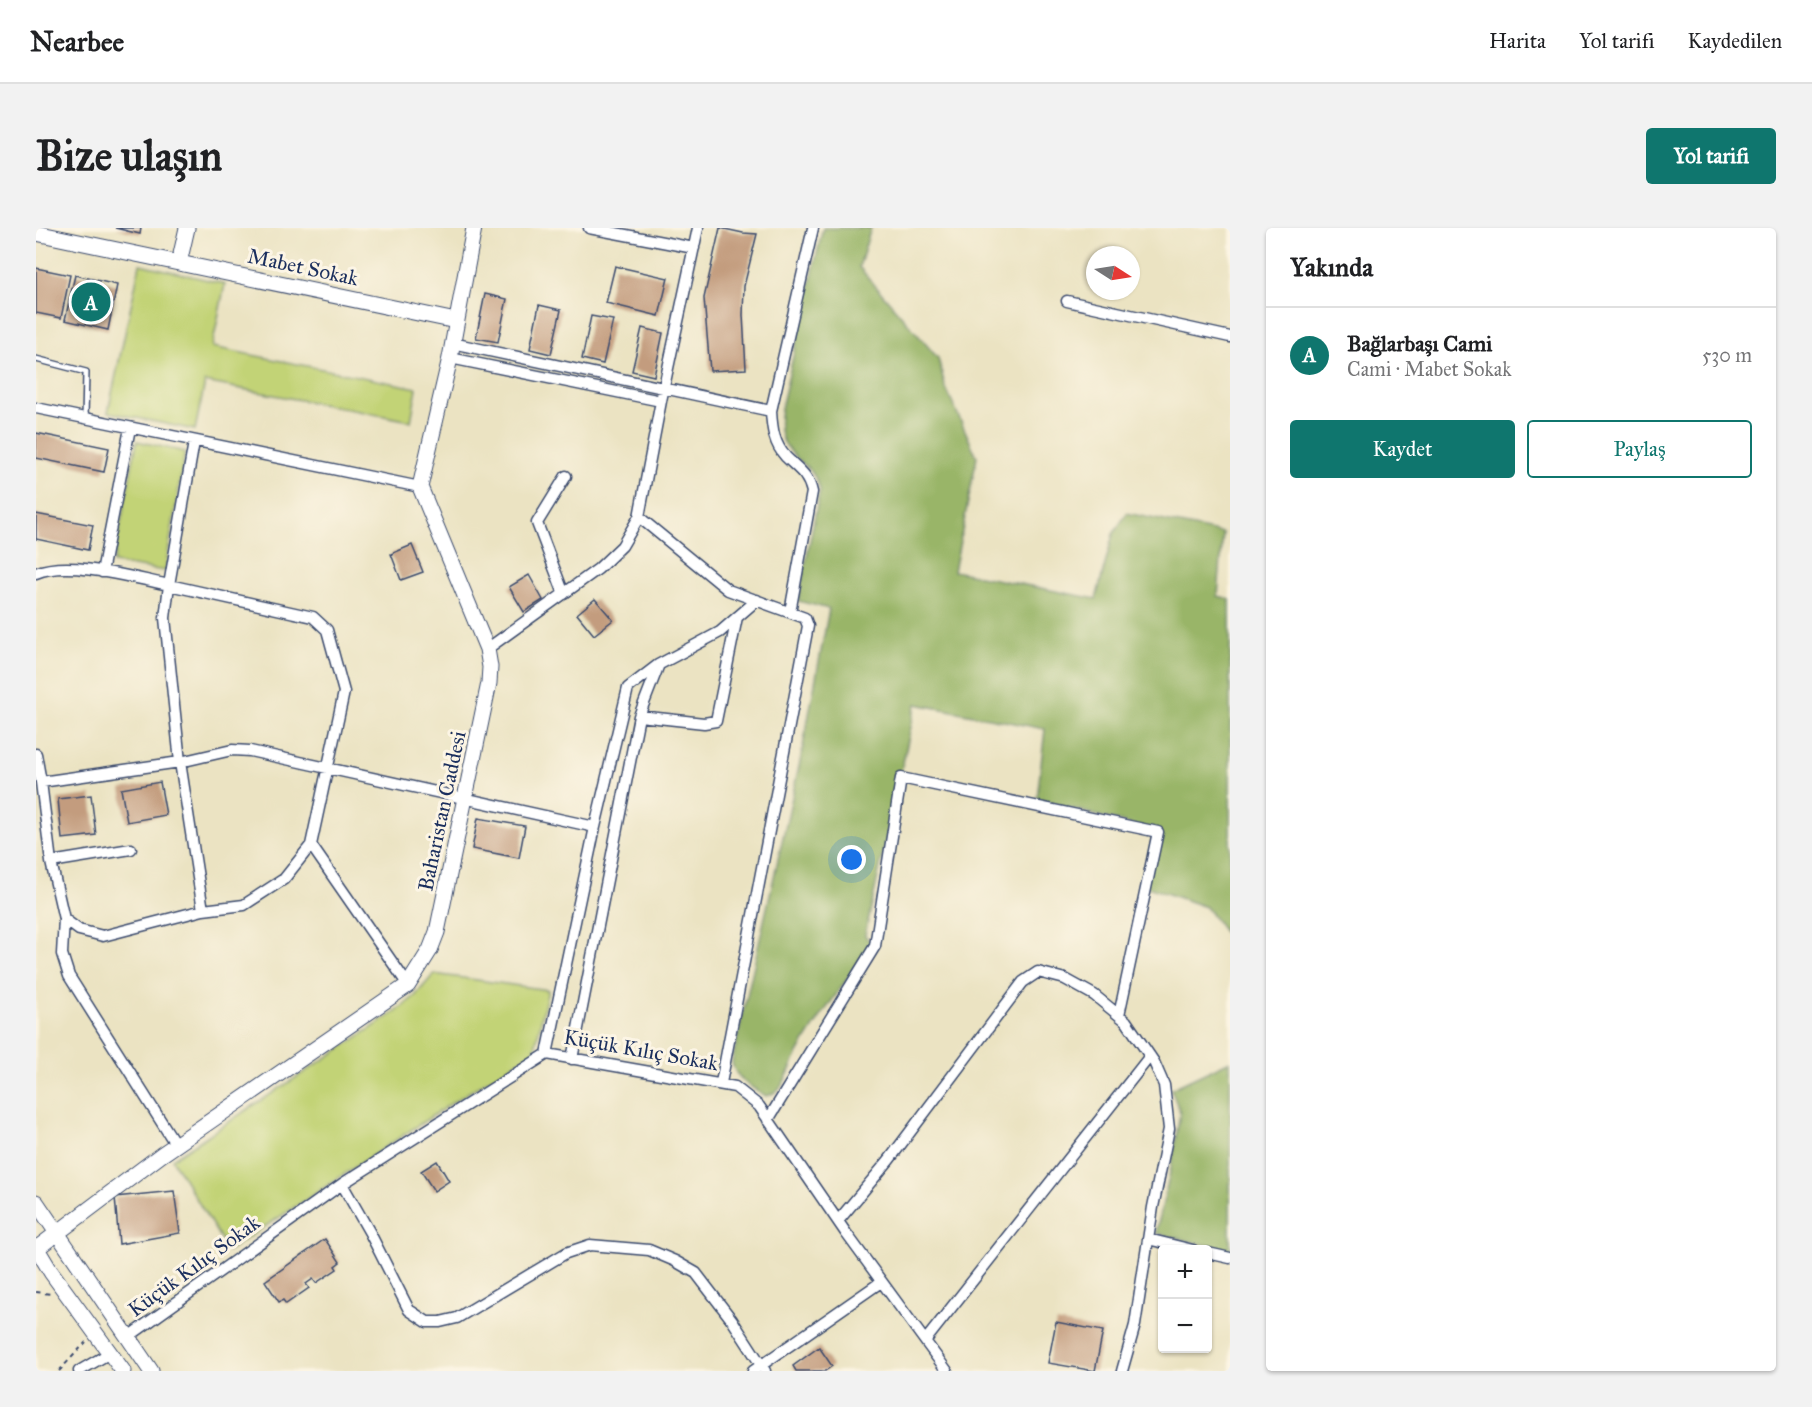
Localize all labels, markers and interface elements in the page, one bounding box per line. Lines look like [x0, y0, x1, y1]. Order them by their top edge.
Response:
text: Nearbee [30, 24, 124, 59]
text: Harita [1489, 28, 1546, 54]
text: Yol tarifi [1579, 28, 1655, 54]
text: Kaydedilen [1688, 28, 1782, 54]
button: Yol tarifi [1646, 128, 1776, 184]
text: Bize ulaşın [36, 130, 222, 182]
street label: Mabet Sokak [245, 243, 361, 291]
north arrow [1086, 246, 1140, 300]
text: Yakında [1290, 251, 1373, 283]
pin: A [72, 280, 110, 325]
text: Bağlarbaşı Cami [1347, 330, 1492, 357]
text: A [1303, 343, 1316, 367]
text: 530 m [1702, 343, 1752, 367]
text: Cami · Mabet Sokak [1347, 357, 1512, 381]
button: Kaydet [1290, 420, 1515, 478]
button: Paylaş [1527, 420, 1752, 478]
street label: Baharistan Caddesi [412, 728, 472, 894]
your location [837, 845, 866, 874]
street label: Küçük Kılıç Sokak [562, 1024, 721, 1076]
street label: Küçük Kılıç Sokak [123, 1209, 265, 1323]
map controls [1158, 1245, 1212, 1353]
button: + [1158, 1245, 1212, 1299]
button: − [1158, 1299, 1212, 1353]

